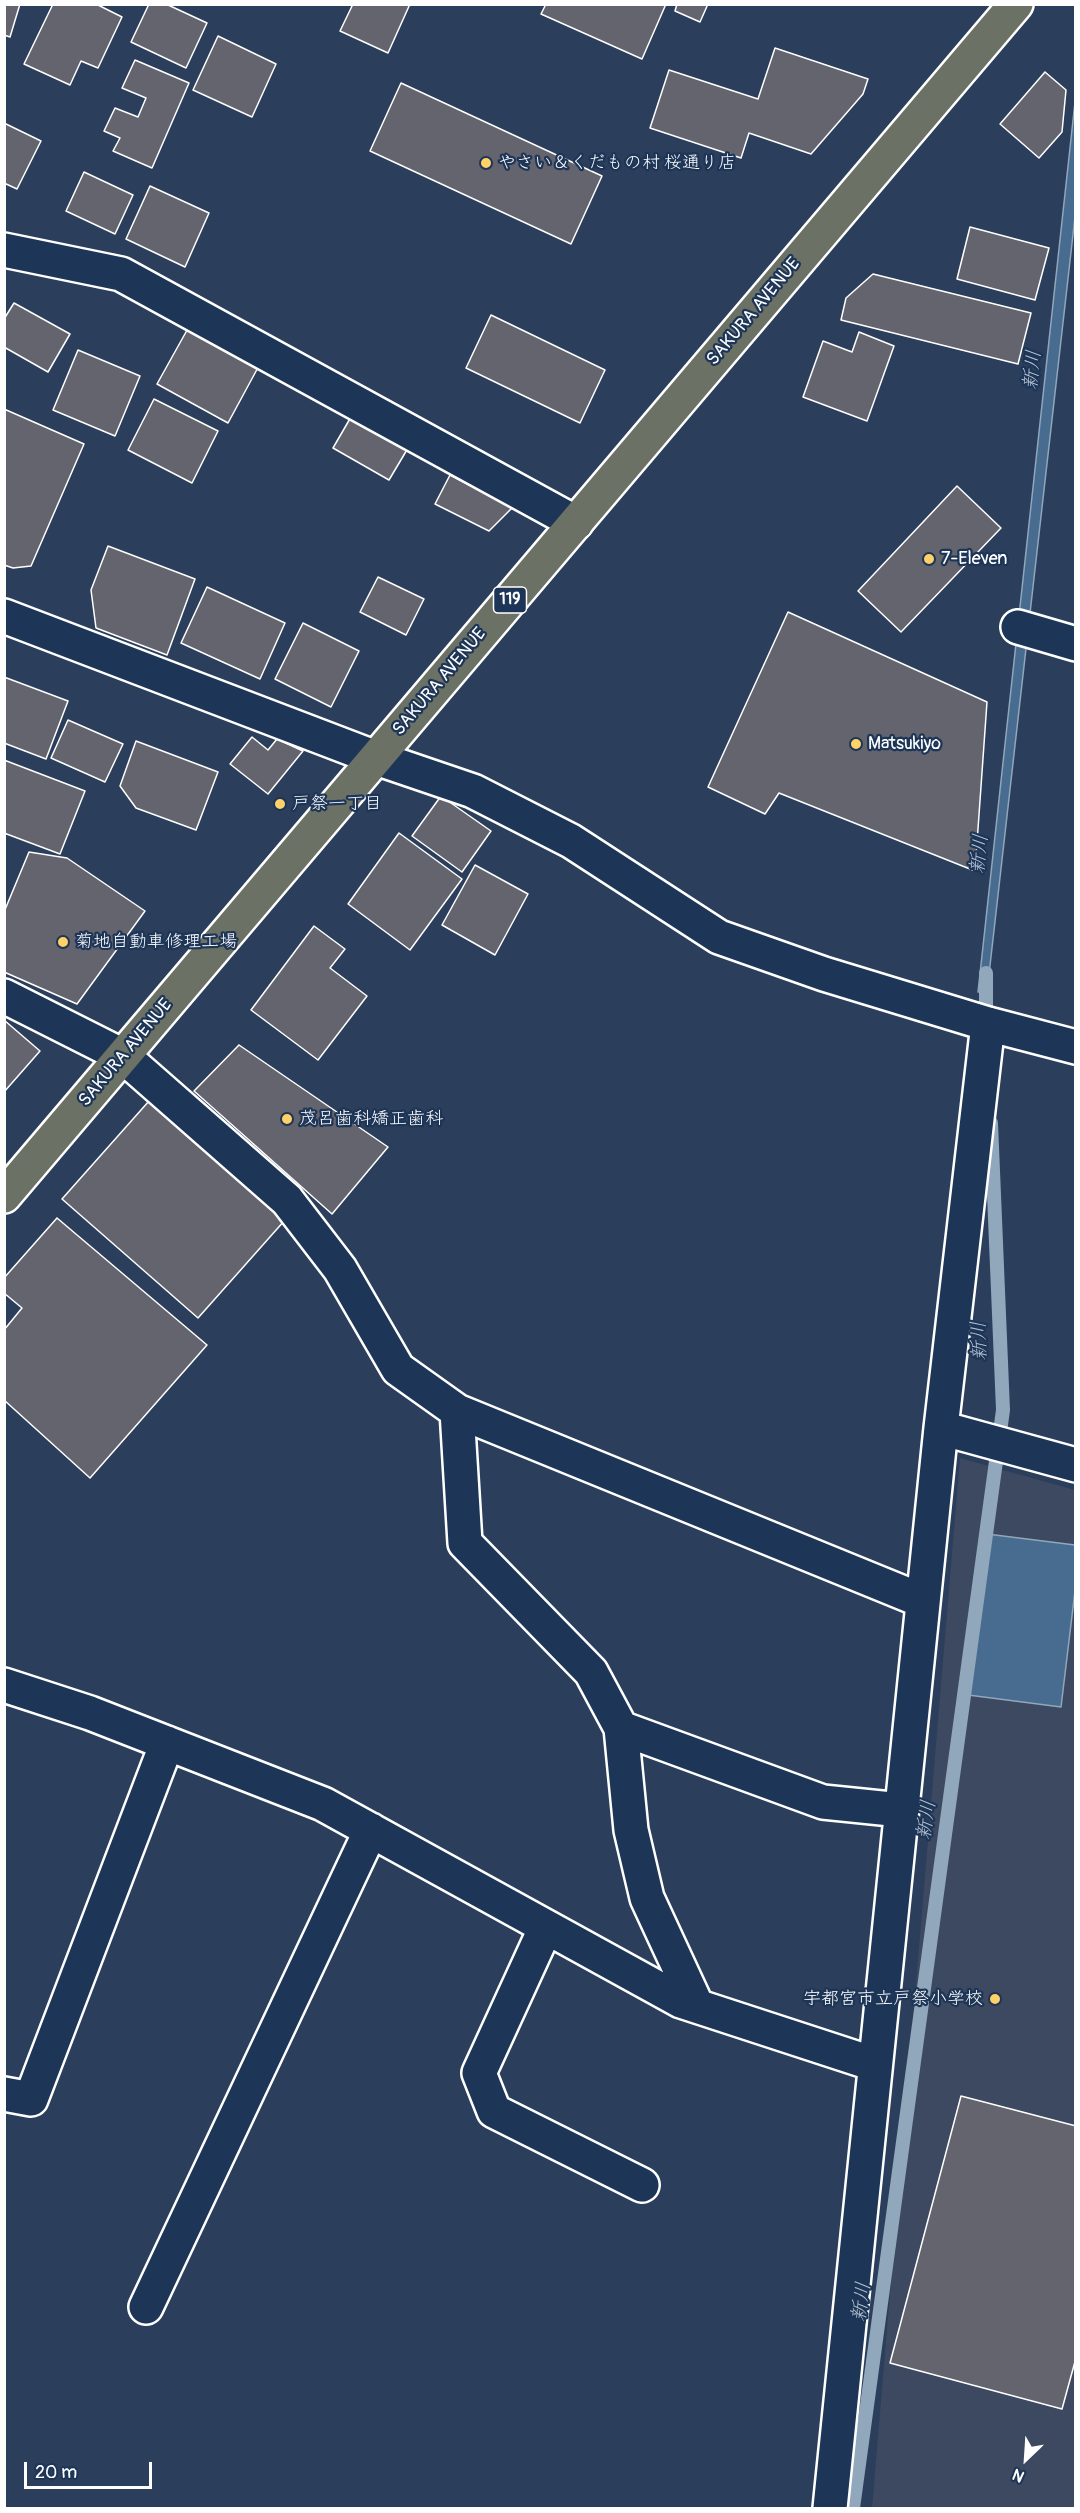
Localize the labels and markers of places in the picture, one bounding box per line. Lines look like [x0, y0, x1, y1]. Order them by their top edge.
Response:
place label: やさい＆くだもの村 桜通り店 [498, 152, 736, 174]
marker: やさい＆くだもの村 桜通り店 [479, 156, 493, 170]
place label: 7-Eleven [941, 548, 1008, 570]
marker: 7-Eleven [922, 552, 936, 566]
place label: Matsukiyo [868, 733, 941, 755]
marker: Matsukiyo [849, 737, 863, 751]
place label: 戸祭一丁目 [292, 793, 382, 815]
marker: 戸祭一丁目 [273, 797, 287, 811]
place label: 菊地自動車修理工場 [75, 931, 237, 953]
marker: 菊地自動車修理工場 [56, 935, 70, 949]
place label: 茂呂歯科矯正歯科 [299, 1108, 443, 1130]
marker: 茂呂歯科矯正歯科 [280, 1112, 294, 1126]
place label: 宇都宮市立戸祭小学校 [803, 1988, 983, 2010]
marker: 宇都宮市立戸祭小学校 [988, 1992, 1002, 2006]

